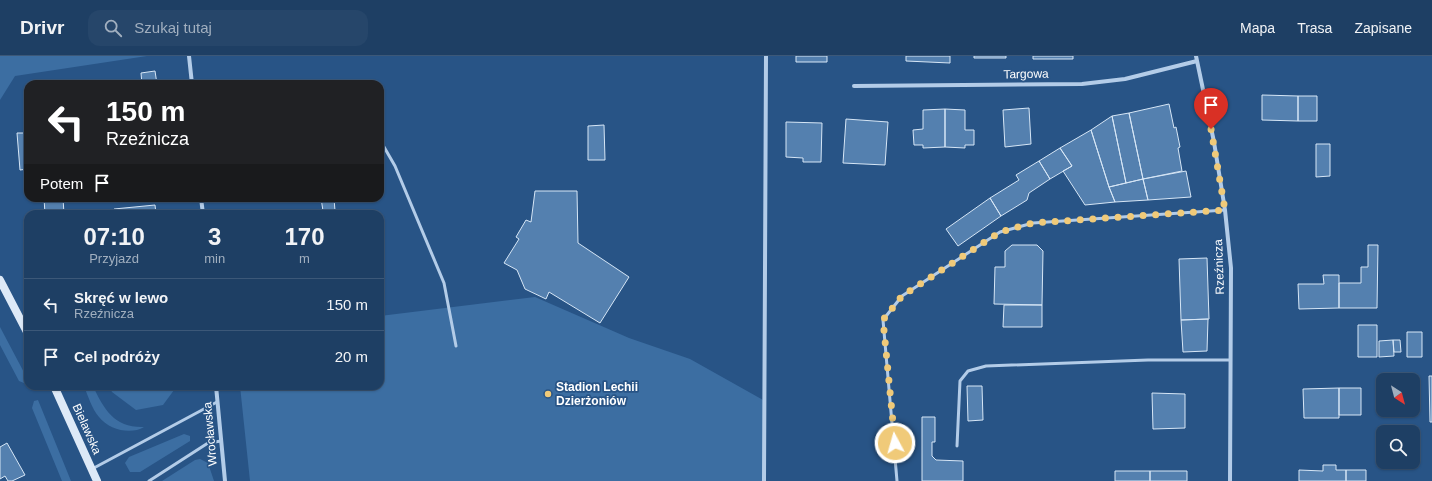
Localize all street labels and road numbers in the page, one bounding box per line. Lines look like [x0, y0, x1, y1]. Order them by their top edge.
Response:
street label: Targowa [1003, 67, 1049, 81]
street label: Rzeźnicza [1211, 239, 1227, 295]
street label: Bielawska [70, 401, 105, 457]
street label: Wrocławska [200, 401, 220, 467]

